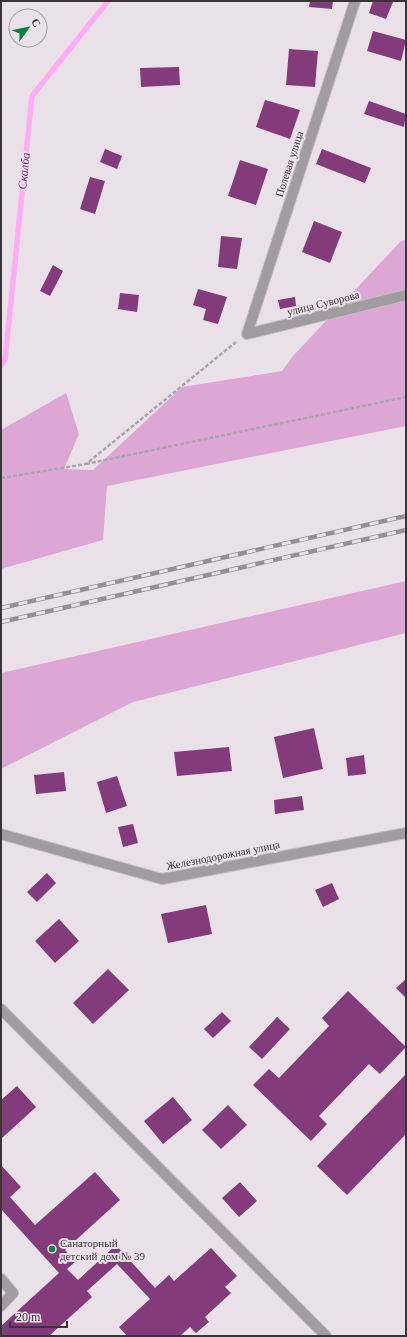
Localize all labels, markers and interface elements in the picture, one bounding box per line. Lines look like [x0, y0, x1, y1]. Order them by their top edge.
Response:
north arrow [8, 8, 48, 48]
text: С [29, 16, 44, 29]
street label: Полевая улица [273, 129, 305, 198]
water label: Скалба [15, 152, 33, 190]
street label: улица Суворова [286, 288, 360, 318]
street label: Железнодорожная улица [165, 838, 281, 872]
place label: Санаторный детский дом № 39 [60, 1237, 146, 1262]
marker: Санаторный детский дом № 39 [47, 1244, 57, 1254]
scale bar [10, 1303, 67, 1329]
text: 20 m [16, 1310, 41, 1324]

